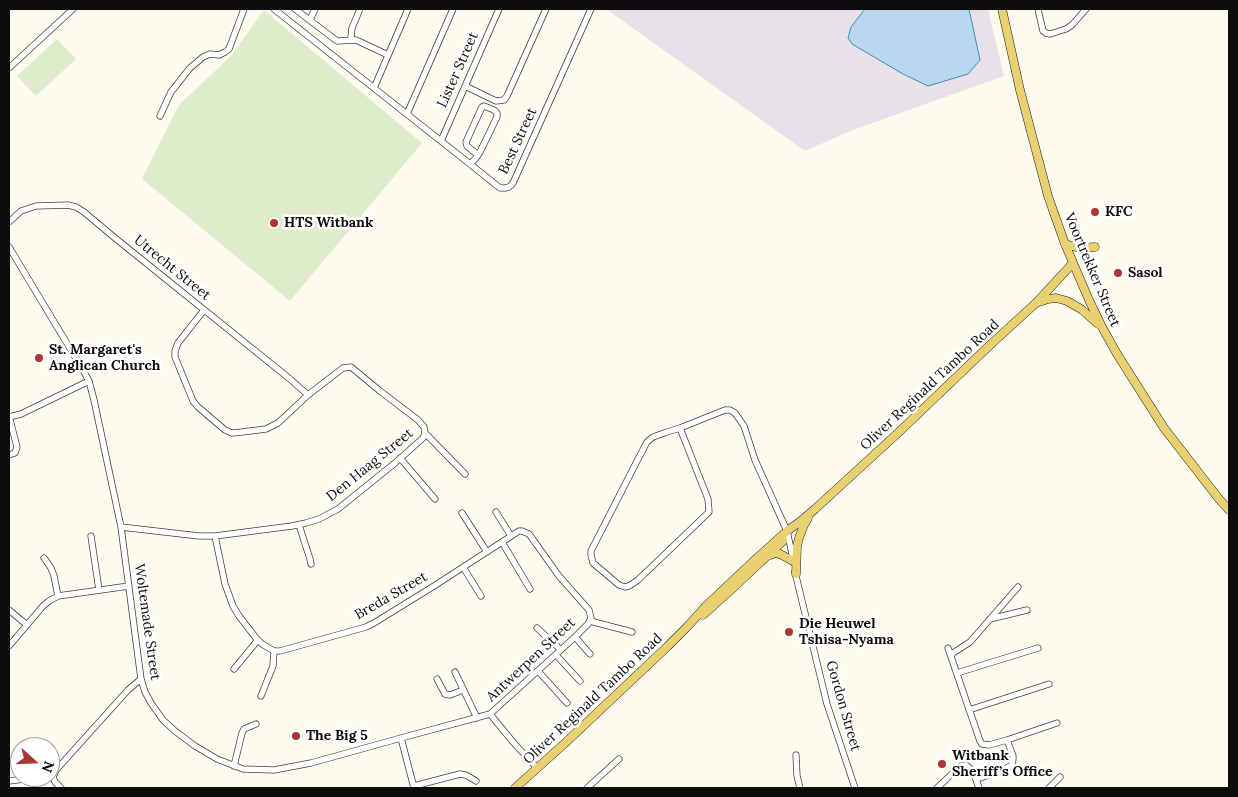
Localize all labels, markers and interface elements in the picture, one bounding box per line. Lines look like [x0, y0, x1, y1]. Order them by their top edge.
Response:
street label: Lister Street [434, 30, 482, 110]
street label: Best Street [495, 105, 541, 177]
place label: KFC [1105, 204, 1133, 220]
marker: KFC [1089, 206, 1101, 218]
street label: Voortrekker Street [1060, 211, 1124, 329]
place label: HTS Witbank [284, 215, 373, 231]
marker: HTS Witbank [268, 217, 280, 229]
street label: Utrecht Street [130, 232, 214, 304]
place label: Sasol [1128, 265, 1163, 281]
marker: Sasol [1112, 267, 1124, 279]
street label: Oliver Reginald Tambo Road [857, 316, 1003, 454]
place label: St. Margaret's Anglican Church [49, 342, 161, 374]
marker: St. Margaret's Anglican Church [33, 352, 45, 364]
street label: Den Haag Street [323, 425, 417, 505]
street label: Woltemade Street [131, 563, 163, 681]
street label: Breda Street [352, 568, 430, 624]
street label: Antwerpen Street [483, 615, 579, 705]
place label: Die Heuwel Tshisa-Nyama [799, 616, 894, 648]
marker: Die Heuwel Tshisa-Nyama [783, 626, 795, 638]
street label: Oliver Reginald Tambo Road [520, 630, 666, 768]
street label: Gordon Street [822, 659, 864, 753]
place label: The Big 5 [306, 728, 368, 744]
marker: The Big 5 [290, 730, 302, 742]
north arrow [10, 737, 60, 787]
place label: Witbank Sheriff’s Office [952, 748, 1052, 780]
marker: Witbank Sheriff’s Office [936, 758, 948, 770]
text: N [38, 759, 58, 775]

